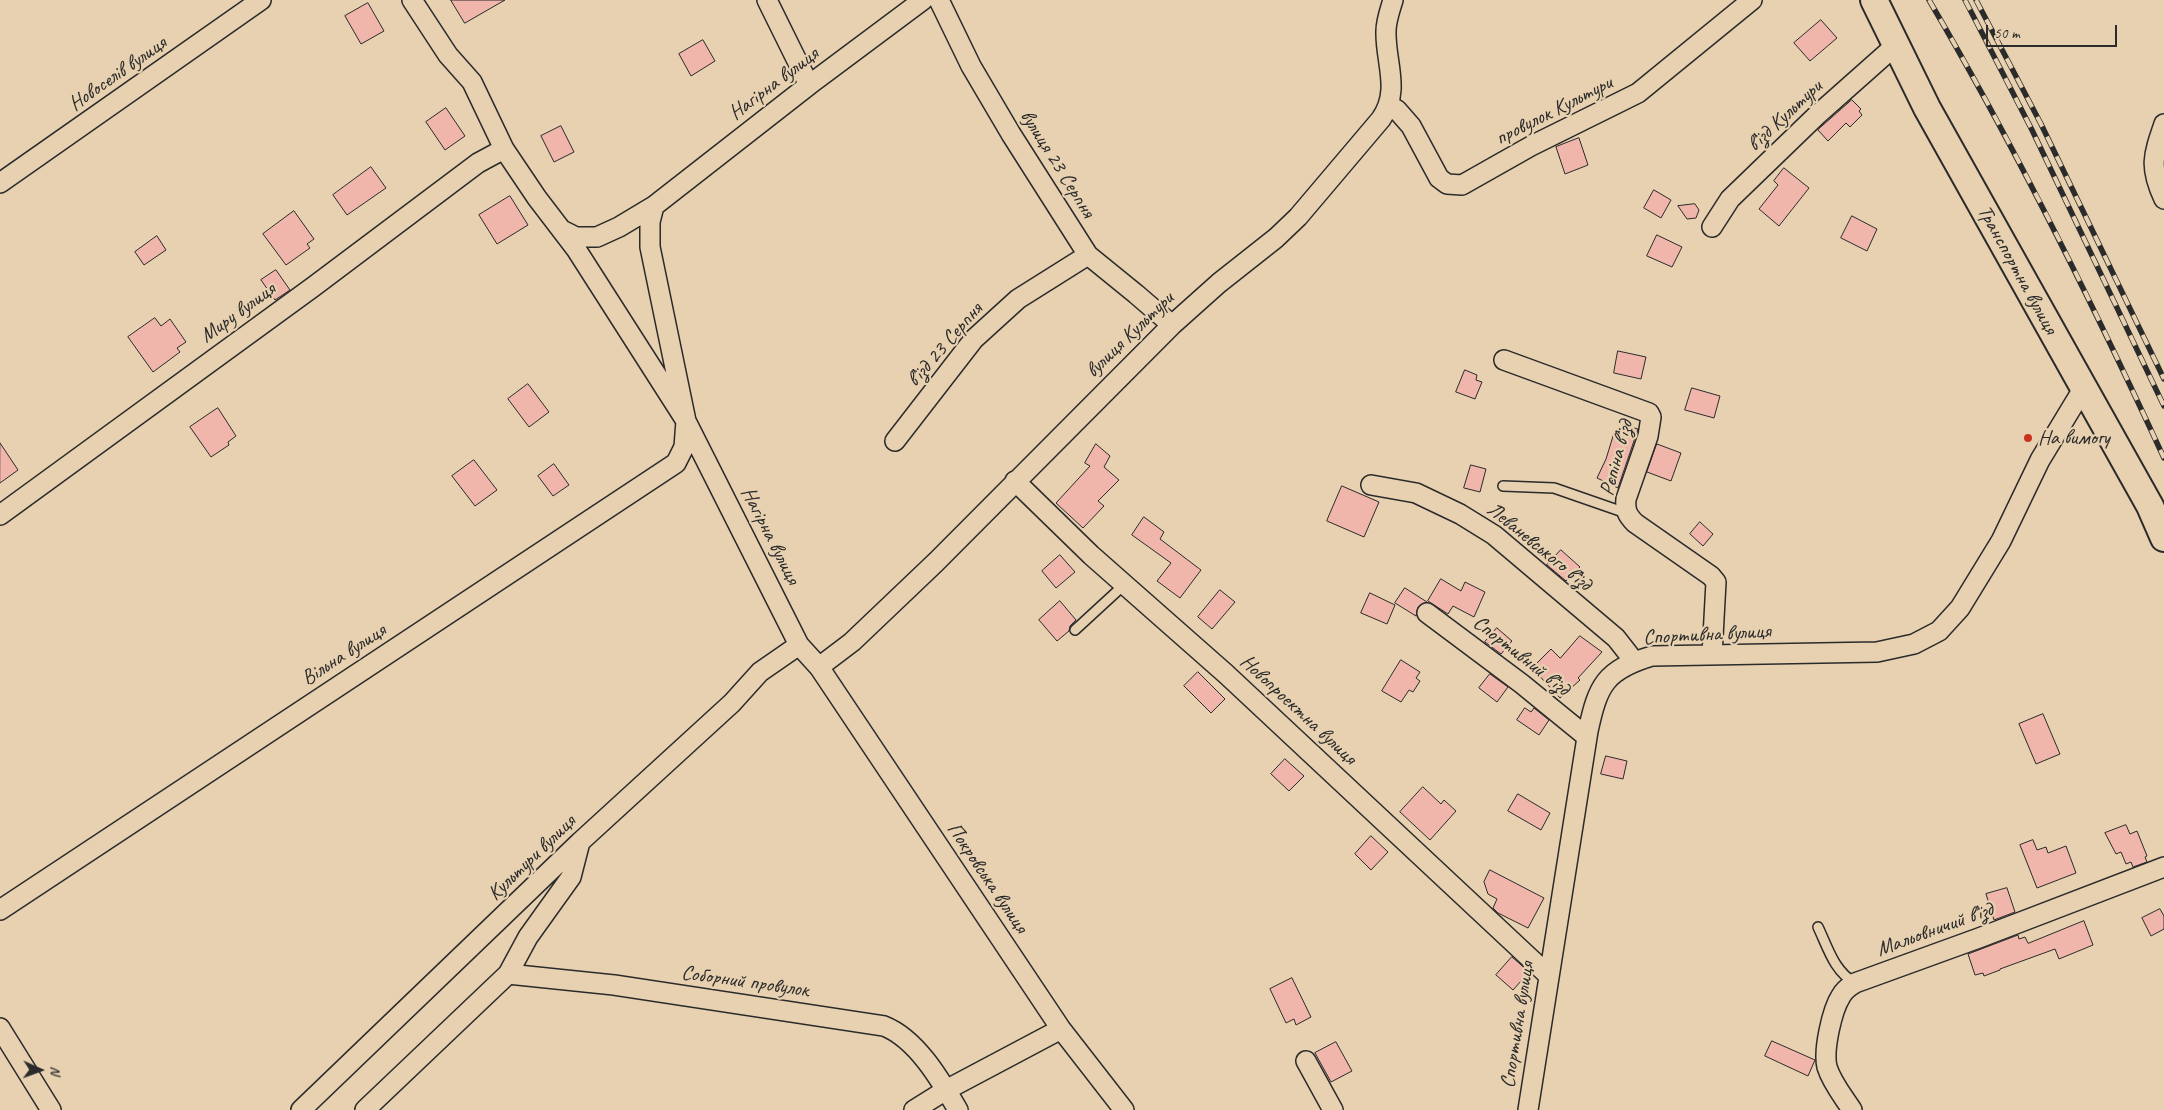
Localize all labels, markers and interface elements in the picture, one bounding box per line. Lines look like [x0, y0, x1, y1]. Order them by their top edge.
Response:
scale bar [1989, 15, 2120, 47]
text: 50 m [1994, 24, 2020, 43]
street label: Новоселів вулиця [64, 31, 172, 117]
street label: Нагірна вулиця [724, 42, 824, 126]
street label: провулок Культури [1491, 71, 1617, 151]
street label: в’їзд Культури [1742, 75, 1828, 157]
street label: вулиця 23 Серпня [1014, 105, 1100, 223]
street label: Транспортна вулиця [1971, 201, 2063, 339]
street label: Миру вулиця [195, 277, 281, 349]
street label: вулиця Культури [1081, 287, 1179, 383]
street label: в’їзд 23 Серпня [902, 298, 988, 392]
street label: Рєпіна в’їзд [1595, 417, 1639, 499]
place label: На вимогу [2038, 425, 2110, 451]
marker: На вимогу [2022, 432, 2034, 444]
street label: Нагірна вулиця [735, 483, 805, 589]
street label: Леваневського в’їзд [1482, 497, 1596, 597]
street label: Спортивний в’їзд [1468, 610, 1574, 702]
street label: Вільна вулиця [297, 618, 391, 692]
street label: Спортивна вулиця [1643, 619, 1771, 651]
street label: Новопроектна вулиця [1234, 649, 1362, 771]
street label: Культури вулиця [483, 810, 581, 906]
street label: Покровська вулиця [941, 818, 1033, 938]
street label: Мальовничий в’їзд [1873, 897, 1997, 963]
street label: Спортивна вулиця [1496, 960, 1540, 1090]
street label: Соборний провулок [680, 961, 810, 1003]
north arrow [15, 1045, 65, 1095]
text: N [47, 1066, 64, 1075]

